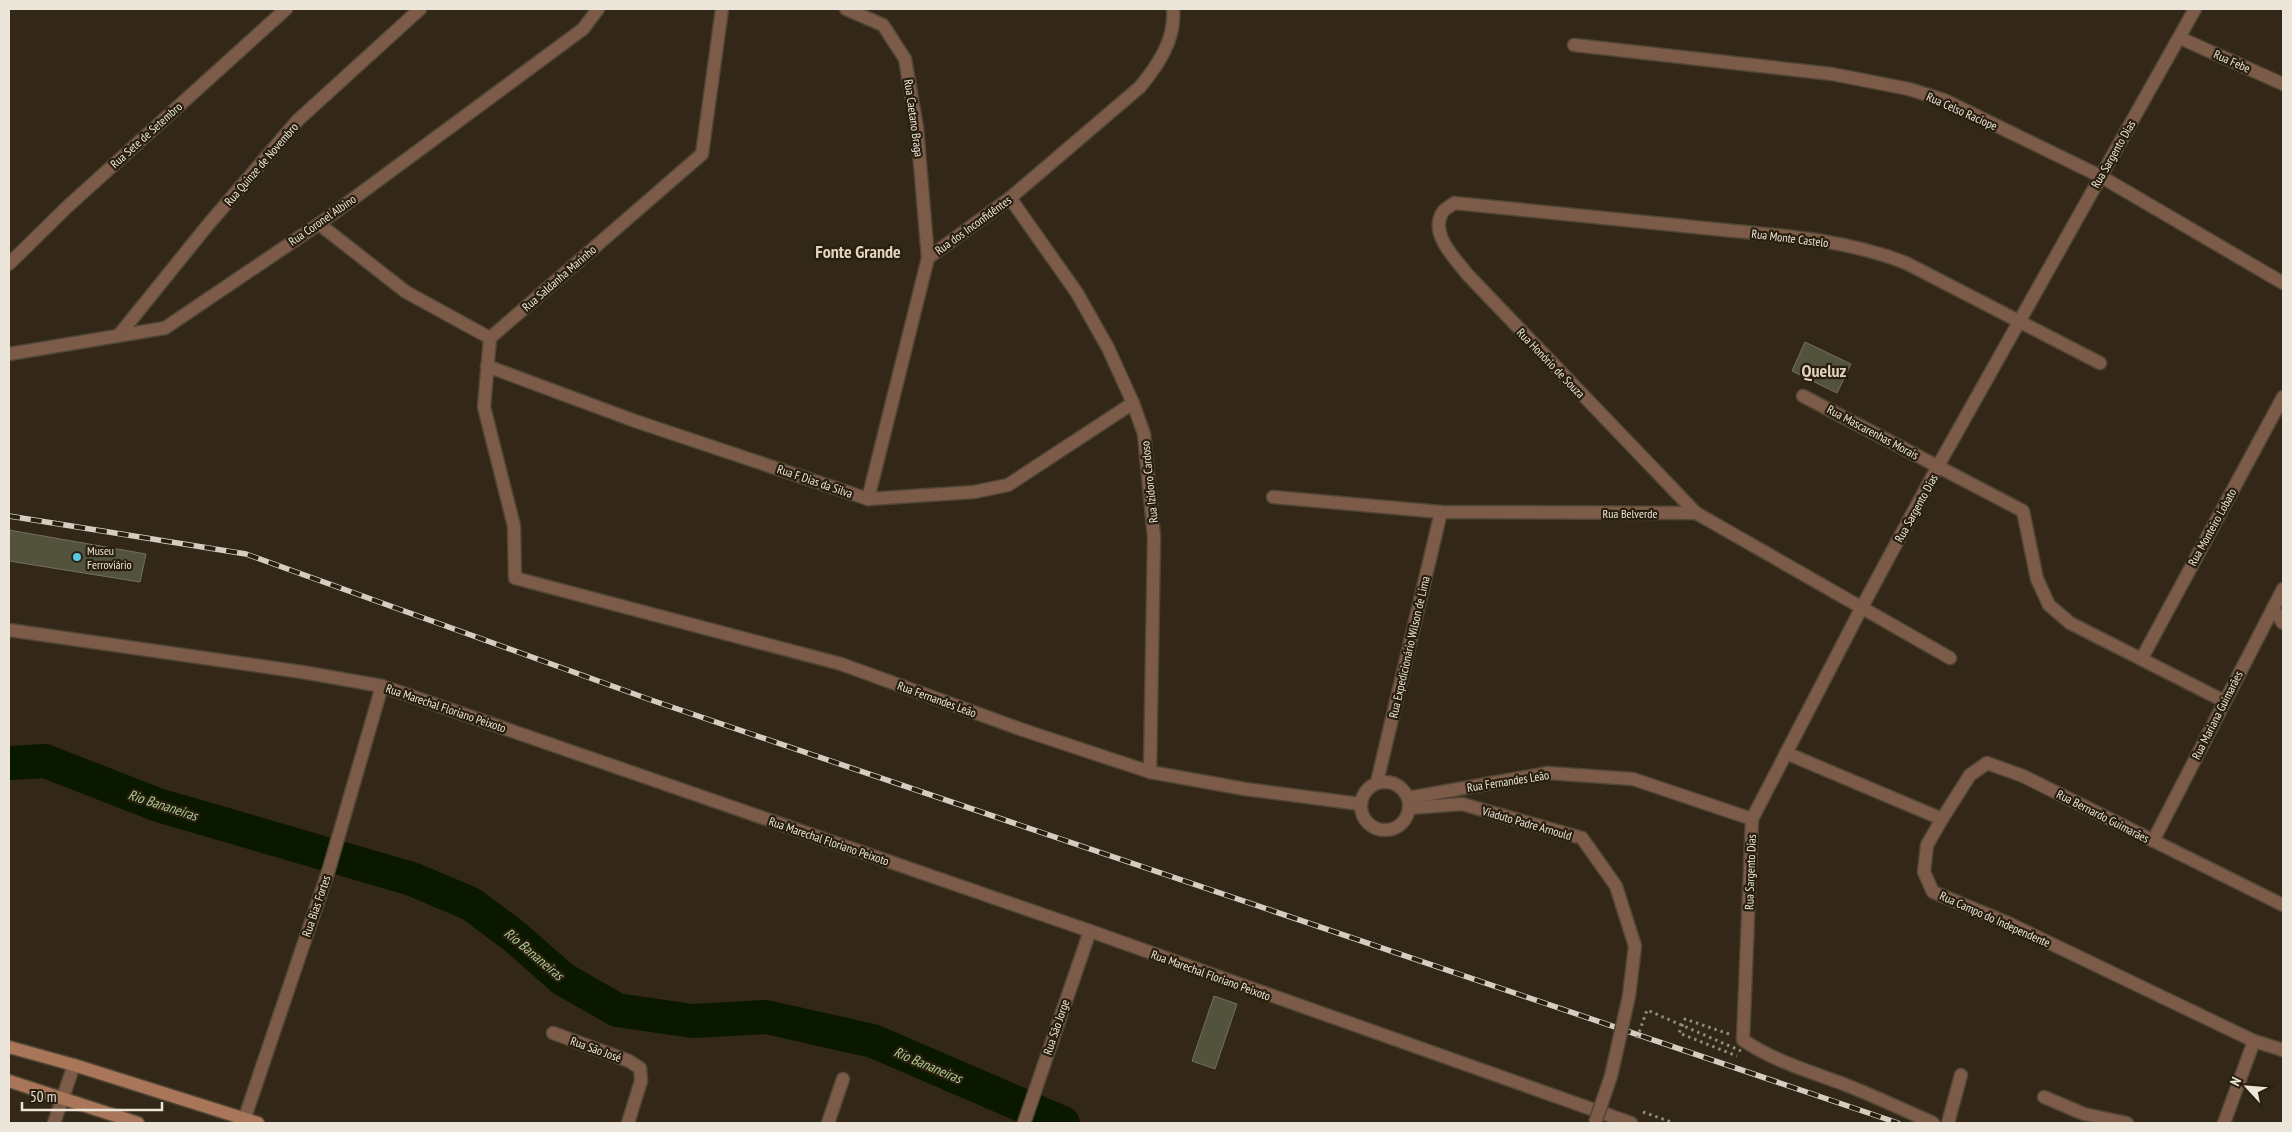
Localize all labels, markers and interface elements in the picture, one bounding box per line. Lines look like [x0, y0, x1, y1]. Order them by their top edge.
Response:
street label: Rua Febe [2211, 46, 2253, 76]
street label: Rua Caetano Braga [901, 78, 927, 158]
street label: Rua Celso Raciope [1924, 89, 2000, 133]
street label: Rua Sete de Setembro [107, 99, 185, 171]
street label: Rua Sargento Dias [2088, 117, 2138, 191]
street label: Rua Quinze de Novembro [221, 119, 301, 209]
street label: Rua Coronel Albino [285, 191, 359, 249]
street label: Rua dos Inconfidêntes [932, 192, 1014, 258]
street label: Rua Monte Castelo [1751, 226, 1829, 250]
district label: Fonte Grande [815, 240, 901, 263]
street label: Rua Saldanha Marinho [519, 242, 599, 314]
street label: Rua Honório de Souza [1514, 325, 1588, 401]
district label: Queluz [1802, 359, 1847, 382]
street label: Rua Mascarenhas Morais [1825, 402, 1921, 462]
street label: Rua Izidoro Cardoso [1137, 440, 1161, 524]
street label: Rua F Dias da Silva [775, 461, 855, 501]
street label: Rua Sargento Dias [1891, 471, 1941, 545]
street label: Rua Monteiro Lobato [2185, 486, 2239, 568]
street label: Rua Belverde [1603, 506, 1657, 521]
place label: Museu Ferroviário [87, 543, 132, 572]
marker: Museu Ferroviário [71, 551, 83, 563]
street label: Rua Expedicionário Wilson de Lima [1385, 574, 1433, 720]
street label: Rua Mariana Guimarães [2188, 668, 2246, 762]
street label: Rua Fernandes Leão [895, 678, 979, 720]
street label: Rua Marechal Floriano Peixoto [384, 680, 508, 736]
street label: Rua Fernandes Leão [1466, 767, 1550, 795]
water label: Rio Bananeiras [126, 785, 201, 825]
street label: Rua Bernardo Guimarães [2054, 786, 2152, 846]
street label: Viaduto Padre Arnould [1480, 803, 1574, 843]
street label: Rua Marechal Floriano Peixoto [767, 813, 891, 869]
street label: Rua Sargento Dias [1741, 834, 1759, 910]
street label: Rua Bias Fortes [299, 873, 333, 939]
street label: Rua Campo do Independente [1937, 888, 2053, 950]
water label: Rio Bananeiras [501, 924, 568, 985]
street label: Rua Marechal Floriano Peixoto [1149, 946, 1273, 1004]
street label: Rua São Jorge [1040, 997, 1072, 1057]
street label: Rua São José [568, 1033, 624, 1065]
water label: Rio Bananeiras [891, 1043, 966, 1088]
north arrow [2222, 1062, 2272, 1112]
text: N [2226, 1074, 2245, 1089]
scale bar [22, 1080, 162, 1112]
text: 50 m [30, 1087, 56, 1106]

